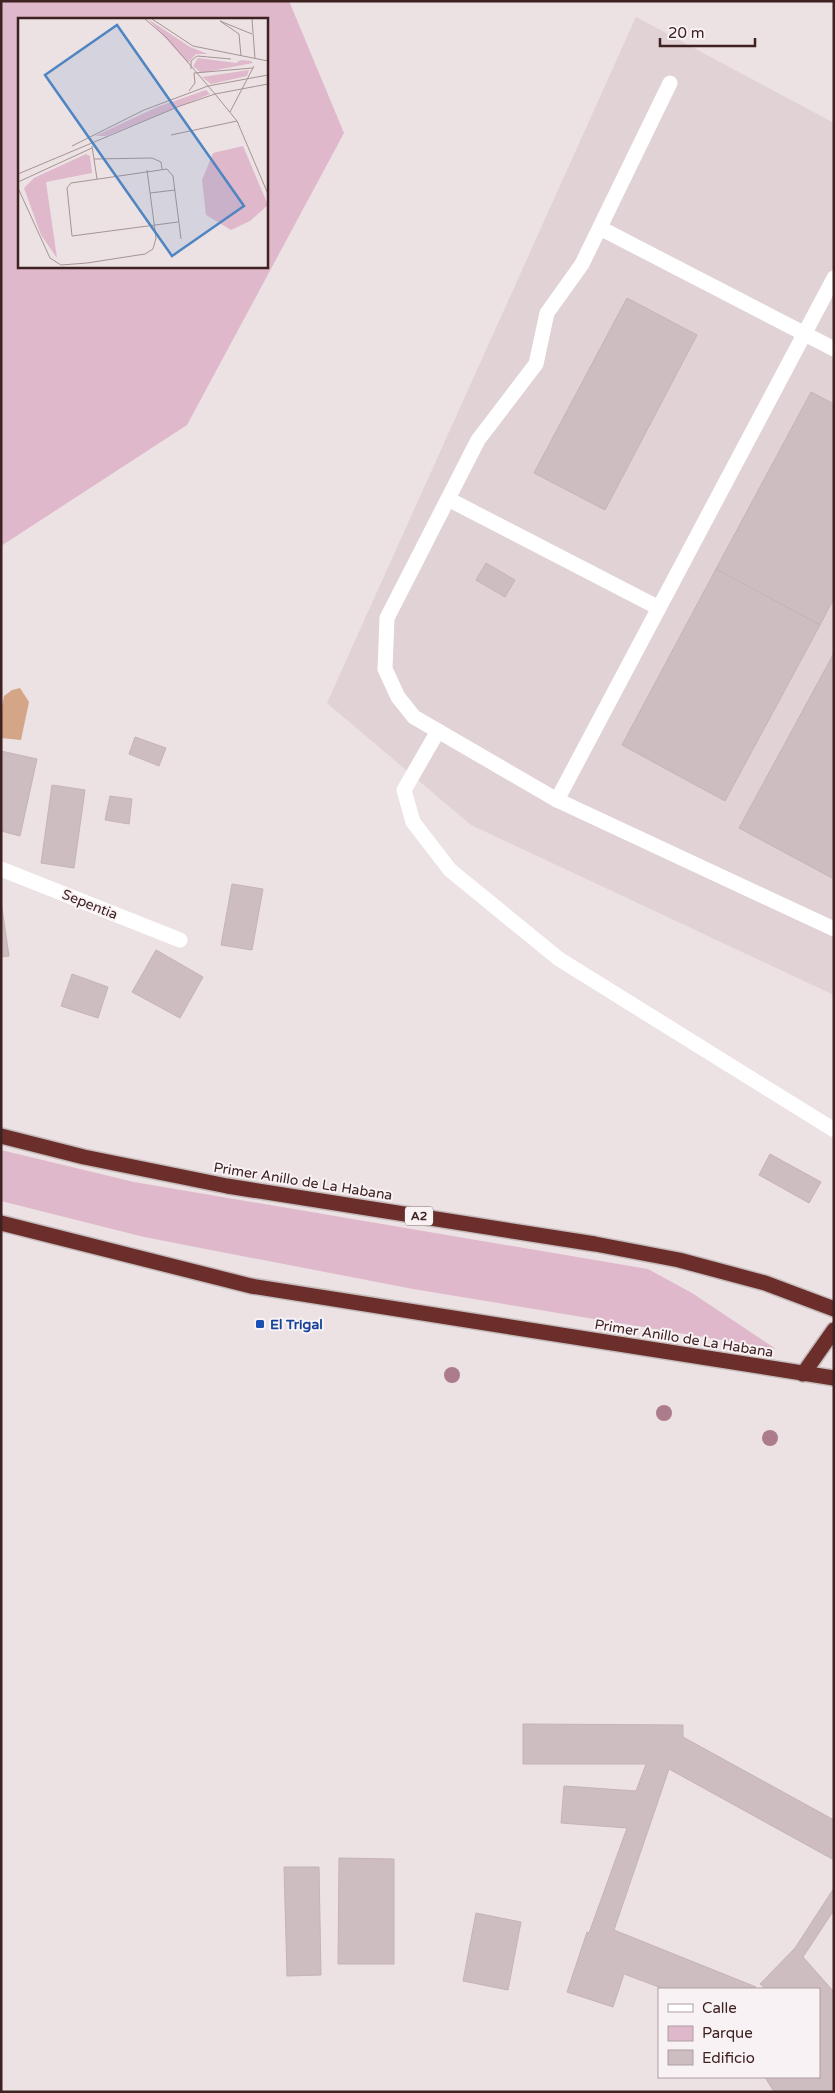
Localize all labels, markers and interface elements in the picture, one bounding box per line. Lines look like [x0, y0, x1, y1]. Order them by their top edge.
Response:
scale bar [660, 15, 755, 47]
inset map [18, 18, 268, 268]
text: 20 m [668, 24, 705, 42]
street label: Sepentia [60, 886, 120, 923]
street label: Primer Anillo de La Habana [212, 1159, 394, 1204]
road number: A2 [405, 1206, 433, 1226]
place label: El Trigal [270, 1316, 323, 1333]
street label: Primer Anillo de La Habana [593, 1316, 775, 1361]
marker: El Trigal [254, 1318, 266, 1330]
legend [658, 1988, 820, 2078]
text: Calle [702, 1999, 737, 2017]
text: Parque [702, 2024, 753, 2042]
text: Edificio [702, 2049, 755, 2067]

